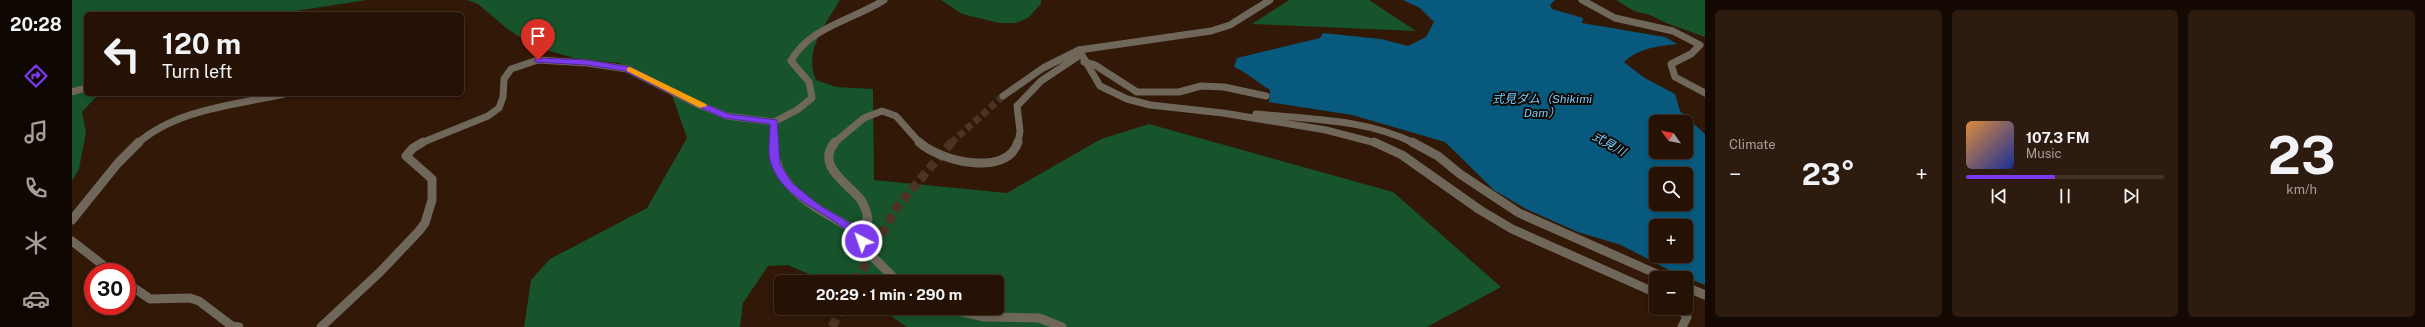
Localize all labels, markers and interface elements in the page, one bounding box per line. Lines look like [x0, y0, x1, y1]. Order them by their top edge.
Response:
text: 20:28 [10, 14, 62, 35]
pin [521, 19, 555, 60]
icon: arrive [527, 25, 549, 47]
text: 120 m [162, 27, 241, 60]
icon: left [96, 28, 148, 80]
text: Turn left [162, 61, 232, 82]
icon: directions [22, 62, 50, 90]
water label: 式見ダム（Shikimi Dam） [1492, 92, 1592, 120]
north arrow [1649, 115, 1693, 159]
map controls [1649, 115, 1693, 315]
icon: music [22, 118, 50, 146]
text: 23 [2268, 125, 2335, 186]
water label: 式見川 [1590, 129, 1630, 160]
text: 107.3 FM [2026, 129, 2090, 146]
text: Climate [1729, 137, 1776, 152]
text: Music [2026, 146, 2062, 161]
text: 23° [1802, 156, 1855, 192]
text: − [1729, 161, 1741, 187]
text: + [1915, 161, 1928, 187]
button: search [1649, 167, 1693, 211]
icon: phone [22, 174, 50, 202]
text: km/h [2286, 182, 2317, 197]
icon: previous [1988, 185, 2010, 207]
icon: pause [2054, 185, 2076, 207]
icon: next [2120, 185, 2142, 207]
button: + [1649, 219, 1693, 263]
position arrow [841, 220, 883, 262]
icon: climate [22, 229, 50, 257]
speed limit sign: 30 [84, 263, 136, 315]
button: − [1649, 271, 1693, 315]
icon: car [22, 285, 50, 313]
text: 20:29 · 1 min · 290 m [816, 286, 962, 303]

